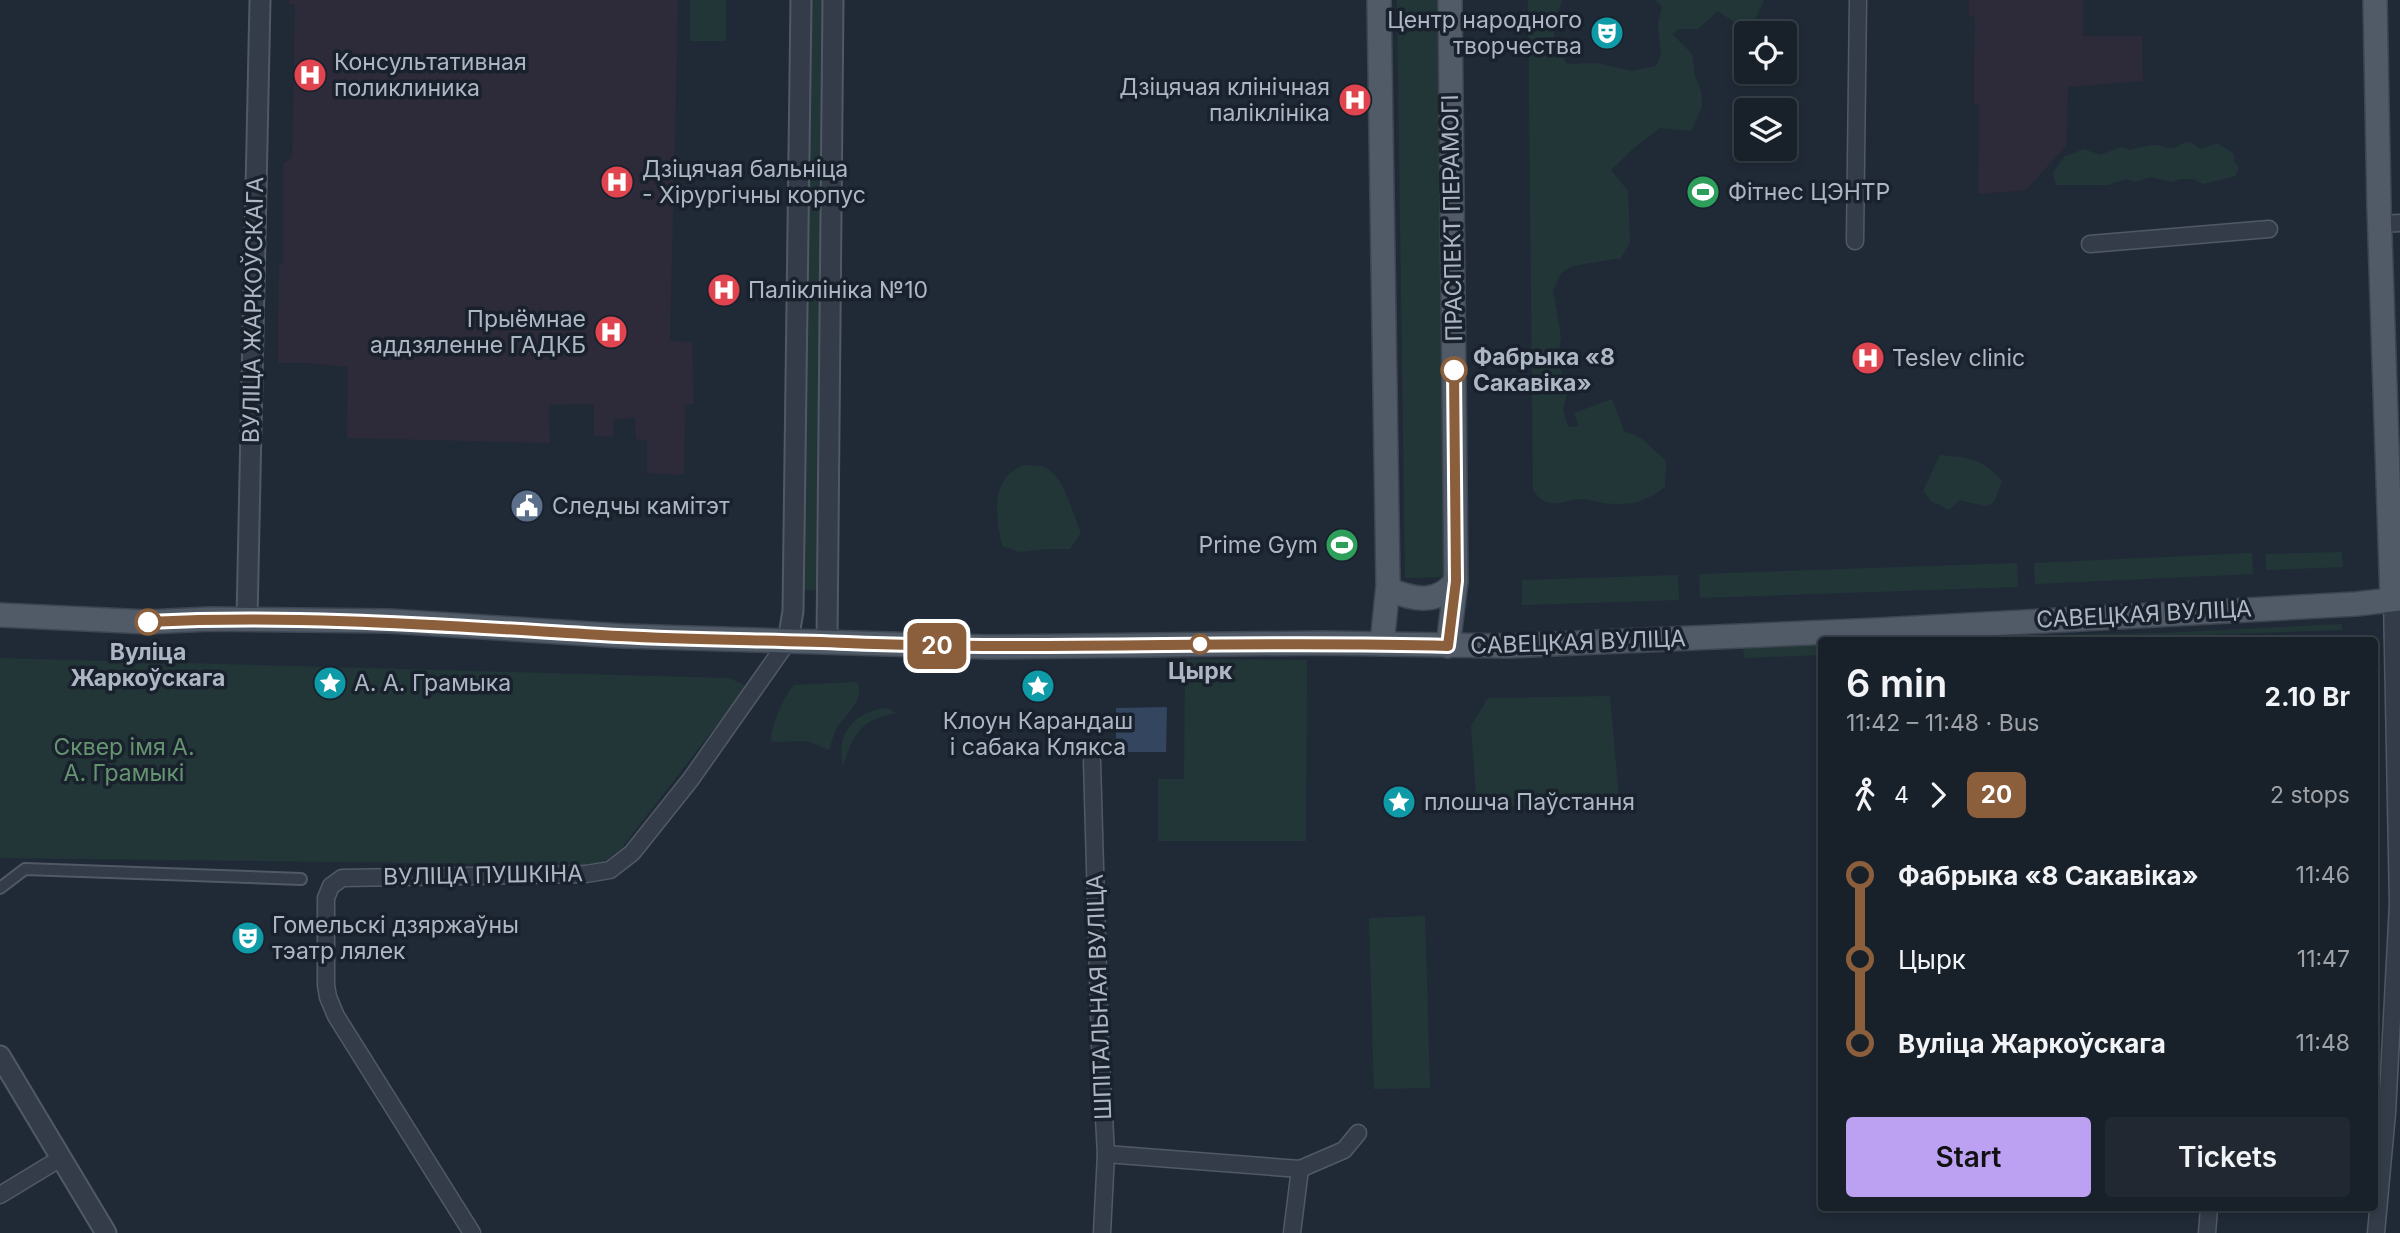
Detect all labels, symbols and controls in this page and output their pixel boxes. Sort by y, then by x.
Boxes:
place label: Центр народного творчества [1387,6,1582,60]
theatre icon: Центр народного творчества [1588,14,1626,52]
map controls [1734,21,1797,161]
button: locate [1734,21,1797,84]
place label: Консультативная поликлиника [334,48,527,102]
hospital icon: Консультативная поликлиника [291,56,329,94]
place label: Дзіцячая клінічная паліклініка [1119,73,1330,127]
hospital icon: Дзіцячая клінічная паліклініка [1336,81,1374,119]
street label: ПРАСПЕКТ ПЕРАМОГІ [1436,94,1468,342]
button: layers [1734,98,1797,161]
place label: Дзіцячая бальніца - Хірургічны корпус [642,155,866,209]
hospital icon: Дзіцячая бальніца - Хірургічны корпус [598,163,636,201]
sports icon: Фітнес ЦЭНТР [1684,173,1722,211]
street label: ВУЛІЦА ЖАРКОЎСКАГА [237,176,269,443]
place label: Фітнес ЦЭНТР [1728,178,1890,206]
hospital icon: Паліклініка №10 [705,271,743,309]
place label: Паліклініка №10 [748,276,928,304]
place label: Прыёмнае аддзяленне ГАДКБ [370,305,586,359]
hospital icon: Прыёмнае аддзяленне ГАДКБ [592,313,630,351]
hospital icon: Teslev clinic [1849,339,1887,377]
place label: Фабрыка «8 Сакавіка» [1473,343,1615,397]
place label: Teslev clinic [1892,344,2025,372]
marker: Фабрыка «8 Сакавіка» [1441,357,1467,383]
public building icon: Следчы камітэт [508,487,546,525]
place label: Следчы камітэт [552,492,730,520]
sports icon: Prime Gym [1323,526,1361,564]
place label: Prime Gym [1198,531,1318,559]
street label: САВЕЦКАЯ ВУЛІЦА [2036,594,2253,634]
marker: Вуліца Жаркоўскага [135,609,161,635]
line badge: 20 [906,623,968,669]
street label: САВЕЦКАЯ ВУЛІЦА [1470,624,1686,660]
text: 20 [921,631,953,660]
marker: Цырк [1190,634,1210,654]
place label: Вуліца Жаркоўскага [71,638,225,692]
place label: Цырк [1168,657,1233,685]
text: 6 min [1846,660,1947,706]
place icon: А. А. Грамыка [311,664,349,702]
place icon: Клоун Карандаш і сабака Клякса [1019,667,1057,705]
place label: А. А. Грамыка [354,669,511,697]
text: 2.10 Br [2265,681,2350,712]
place label: Клоун Карандаш і сабака Клякса [943,707,1133,761]
text: 11:42 – 11:48 · Bus [1846,709,2039,737]
park label: Сквер імя А. А. Грамыкі [53,733,195,787]
icon: walk [1846,776,1884,814]
icon: forward [1919,776,1957,814]
text: 20 [1981,780,2012,809]
text: 4 [1894,781,1909,809]
text: 2 stops [2270,781,2350,809]
place icon: плошча Паўстання [1380,783,1418,821]
place label: плошча Паўстання [1424,788,1635,816]
street label: ВУЛІЦА ПУШКІНА [383,859,583,891]
text: Фабрыка «8 Сакавіка» [1898,860,2199,891]
text: 11:46 [2296,861,2350,889]
street label: ШПІТАЛЬНАЯ ВУЛІЦА [1081,874,1117,1120]
place label: Гомельскі дзяржаўны тэатр лялек [272,911,519,965]
theatre icon: Гомельскі дзяржаўны тэатр лялек [229,919,267,957]
text: Цырк [1898,944,1966,975]
text: 11:47 [2297,945,2350,973]
text: Вуліца Жаркоўскага [1898,1028,2166,1059]
text: 11:48 [2296,1029,2350,1057]
button: Start [1846,1117,2091,1197]
button: Tickets [2105,1117,2350,1197]

